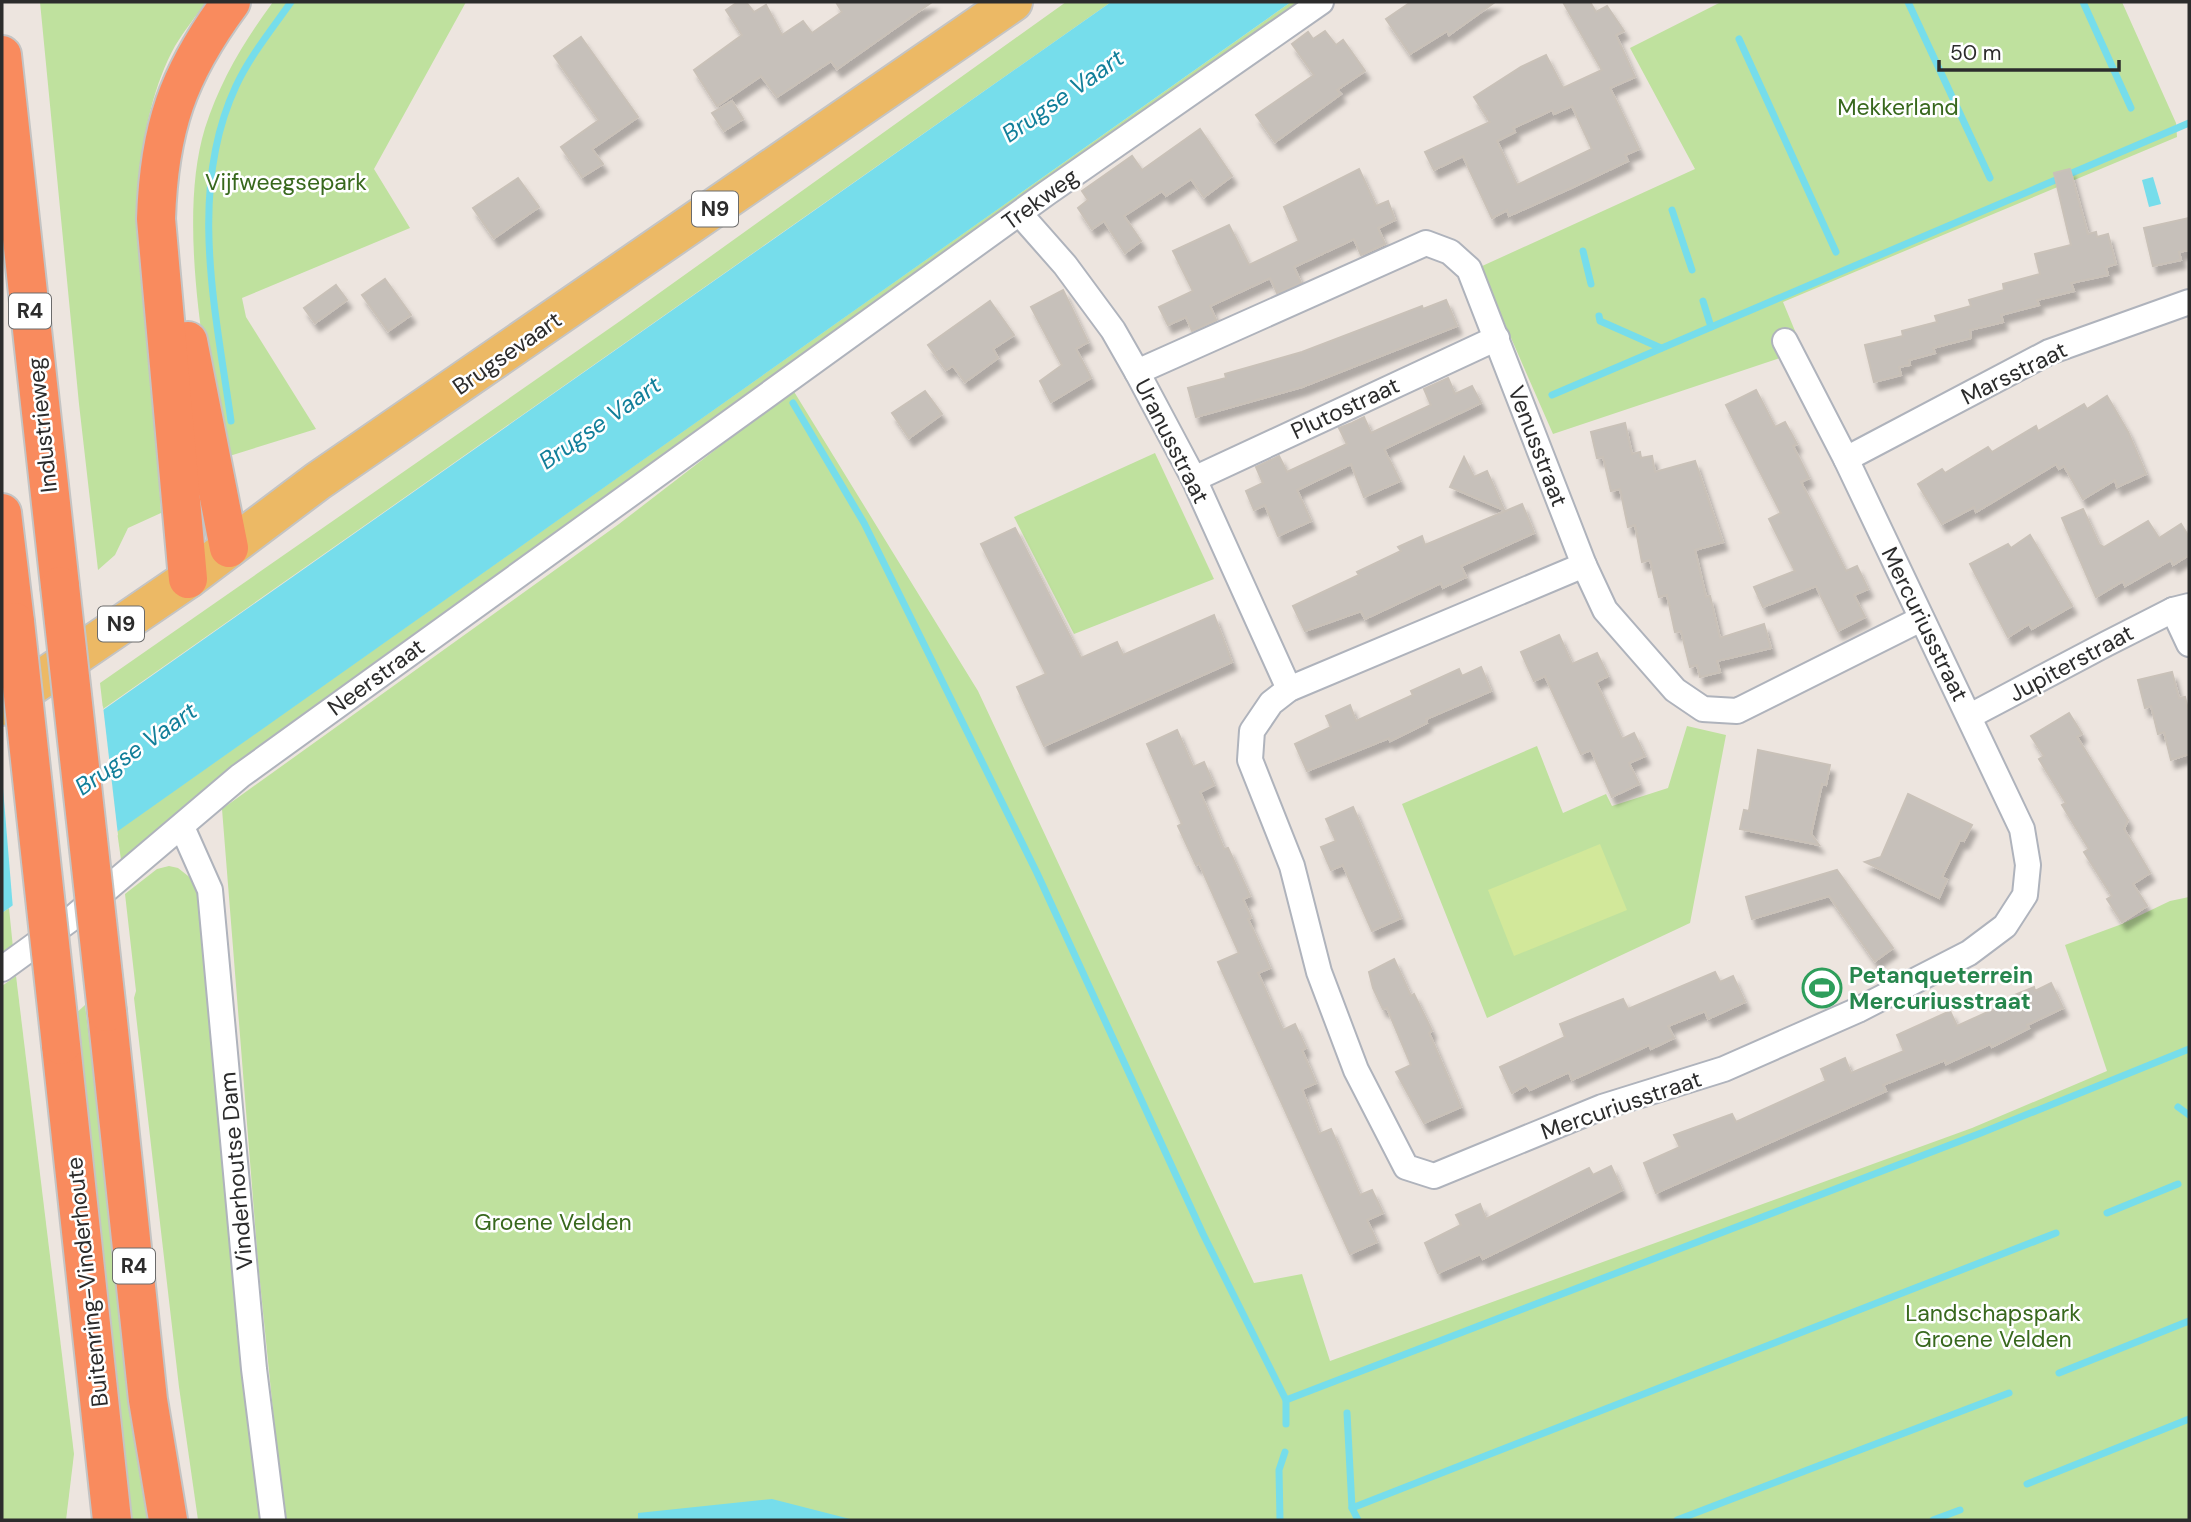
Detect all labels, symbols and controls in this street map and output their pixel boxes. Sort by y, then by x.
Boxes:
scale bar [1939,28,2119,72]
text: 50 m [1950,39,2001,67]
water label: Brugse Vaart [996,42,1130,149]
park label: Mekkerland [1837,92,1959,122]
street label: Trekweg [996,161,1084,237]
park label: Vijfweegsepark [205,167,367,197]
road number: N9 [692,192,738,227]
road number: R4 [9,294,51,328]
street label: Brugsevaart [447,304,567,402]
street label: Marsstraat [1956,334,2072,412]
street label: Industrieweg [20,356,64,494]
water label: Brugse Vaart [533,369,667,476]
street label: Plutostraat [1286,370,1404,446]
street label: Uranusstraat [1128,373,1216,509]
street label: Venusstraat [1501,381,1575,511]
street label: Mercuriusstraat [1875,542,1975,706]
road number: N9 [98,606,144,642]
street label: Jupiterstraat [2003,618,2139,708]
street label: Neerstraat [322,632,430,722]
water label: Brugse Vaart [69,695,203,802]
place label: Petanqueterrein Mercuriusstraat [1849,960,2033,1016]
sports icon: Petanqueterrein Mercuriusstraat [1801,967,1843,1009]
street label: Mercuriusstraat [1537,1063,1705,1147]
street label: Vinderhoutse Dam [212,1071,260,1271]
street label: Buitenring-Vinderhoute [59,1156,115,1408]
park label: Groene Velden [474,1207,632,1237]
road number: R4 [113,1248,155,1284]
park label: Landschapspark Groene Velden [1905,1298,2081,1354]

